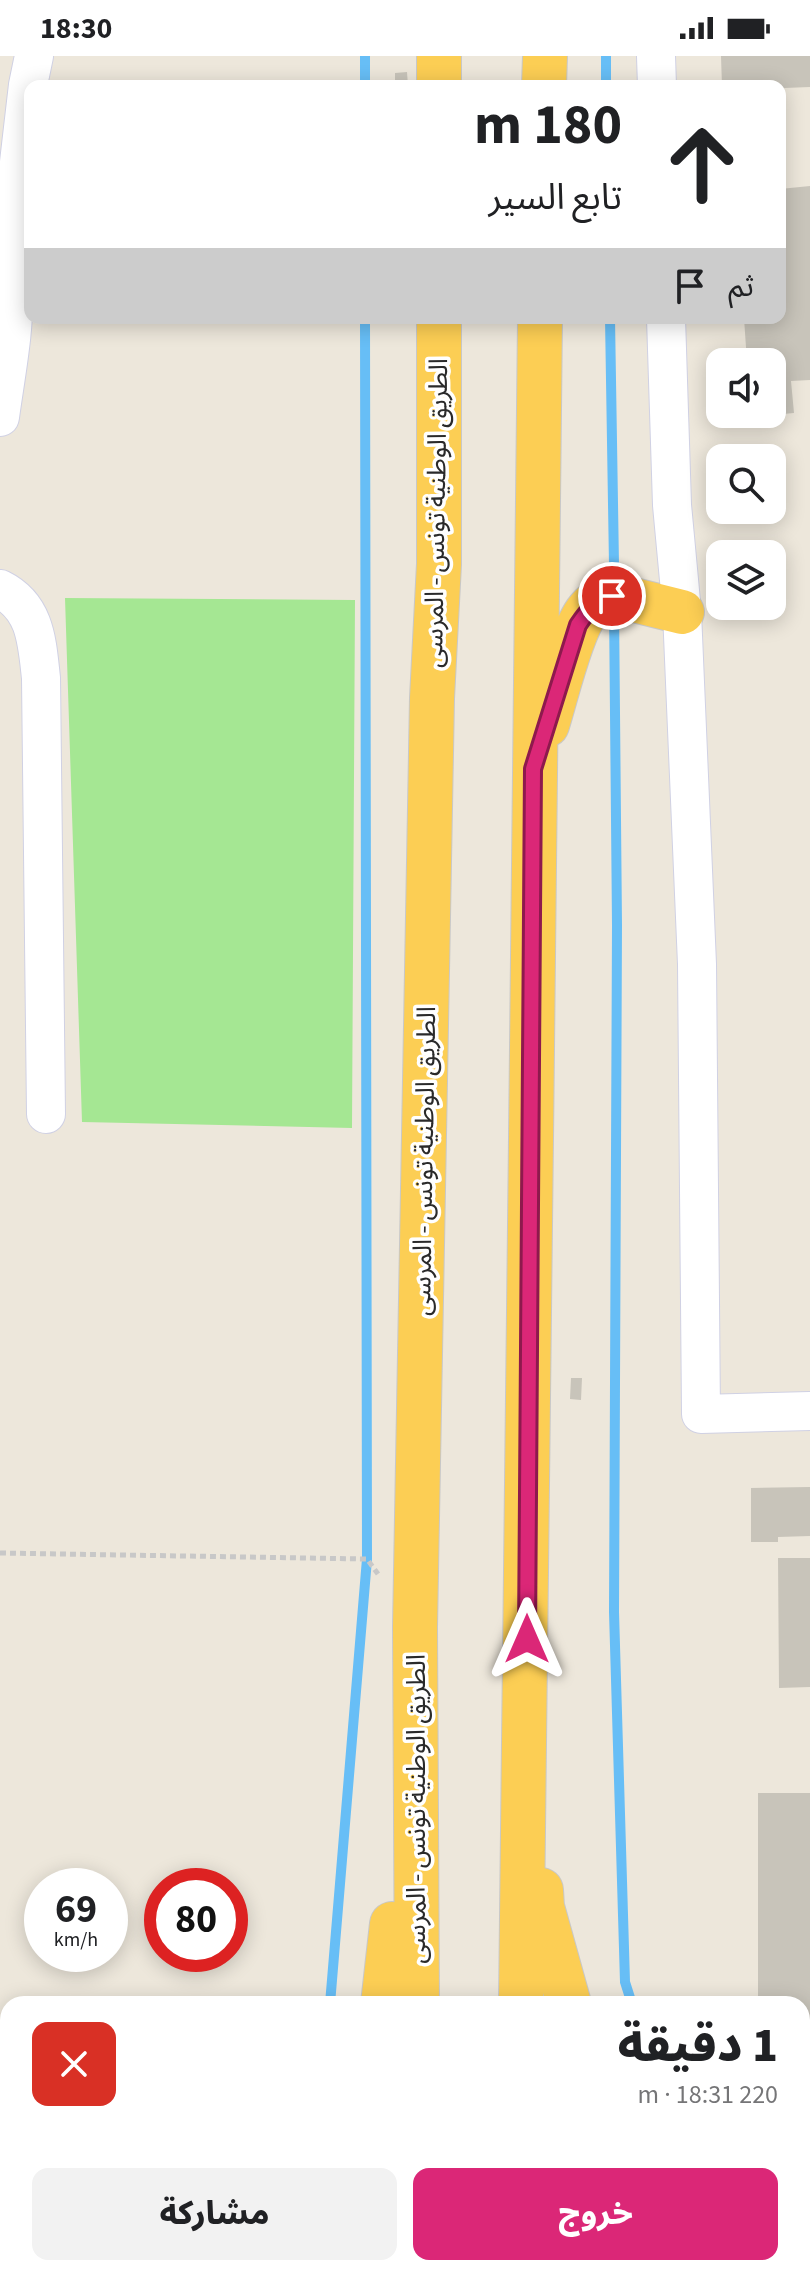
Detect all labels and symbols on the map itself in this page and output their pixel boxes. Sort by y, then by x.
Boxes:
street label: الطريق الوطنية تونس - المرسى [415,358,457,668]
pin [578,562,646,630]
street label: الطريق الوطنية تونس - المرسى [403,1006,445,1316]
position arrow [485,1597,569,1681]
street label: الطريق الوطنية تونس - المرسى [398,1654,435,1964]
speed limit sign: 80 [144,1868,248,1972]

